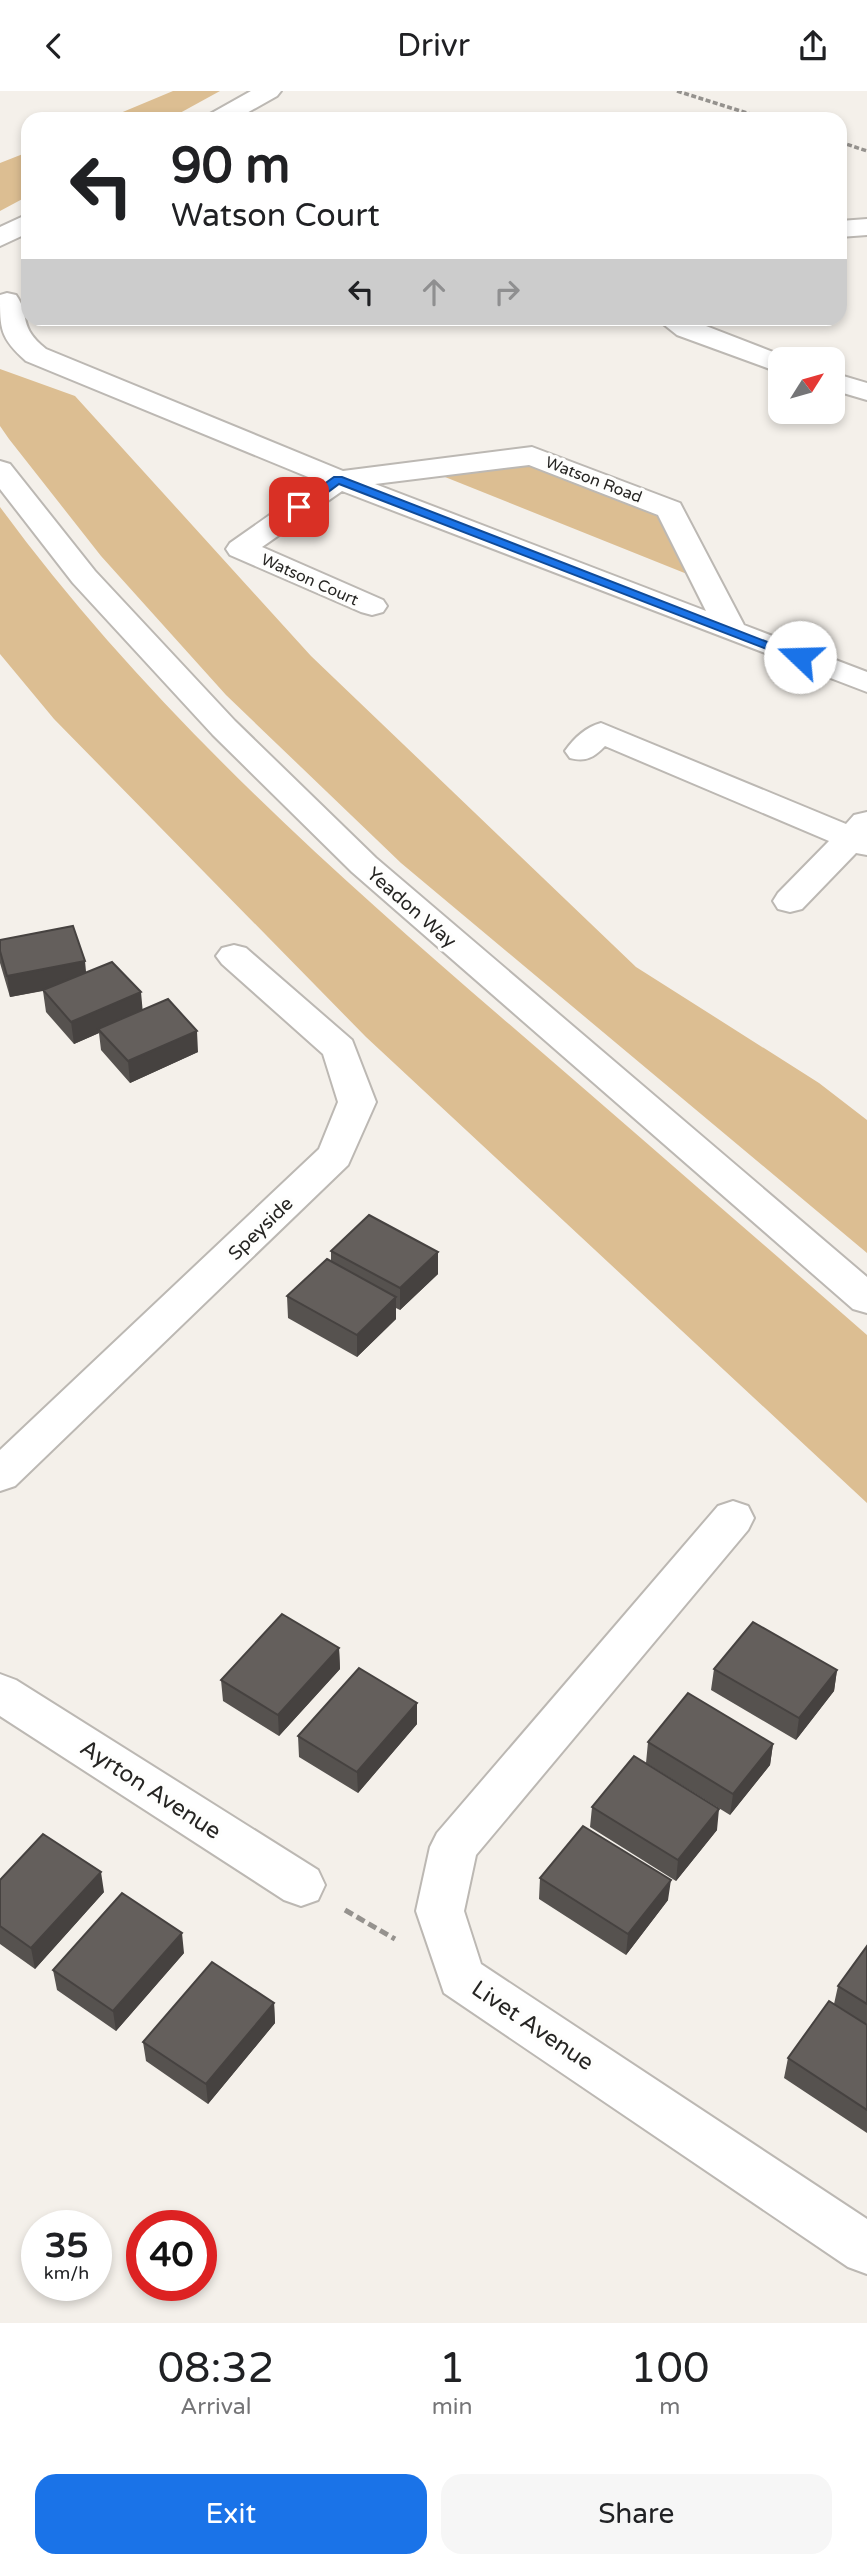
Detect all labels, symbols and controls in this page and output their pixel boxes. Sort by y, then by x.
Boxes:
icon: back [35,27,73,65]
text: Drivr [397,27,470,65]
icon: share [794,27,832,65]
text: 90 m [171,137,290,196]
icon: left [56,140,147,231]
text: Watson Court [171,197,380,235]
icon: left [342,273,380,311]
icon: ahead [415,273,453,311]
icon: right [488,273,526,311]
north arrow [768,347,845,423]
map controls [768,347,845,424]
street label: Watson Road [542,452,645,508]
pin [269,477,329,537]
icon: arrive [280,488,318,526]
street label: Watson Court [258,550,361,610]
position arrow [763,620,837,694]
street label: Yeadon Way [362,863,461,953]
street label: Speyside [224,1193,297,1265]
street label: Ayrton Avenue [75,1734,226,1846]
street label: Livet Avenue [466,1975,599,2077]
speed limit sign: 40 [126,2210,217,2301]
text: 35 [45,2225,88,2267]
text: km/h [44,2262,89,2284]
text: 08:32 [158,2343,274,2394]
text: 1 [439,2343,465,2394]
text: 100 [630,2343,709,2394]
text: Arrival [180,2393,251,2421]
text: min [432,2393,473,2421]
text: m [659,2393,680,2421]
button: Exit [35,2474,427,2554]
button: Share [441,2474,832,2554]

